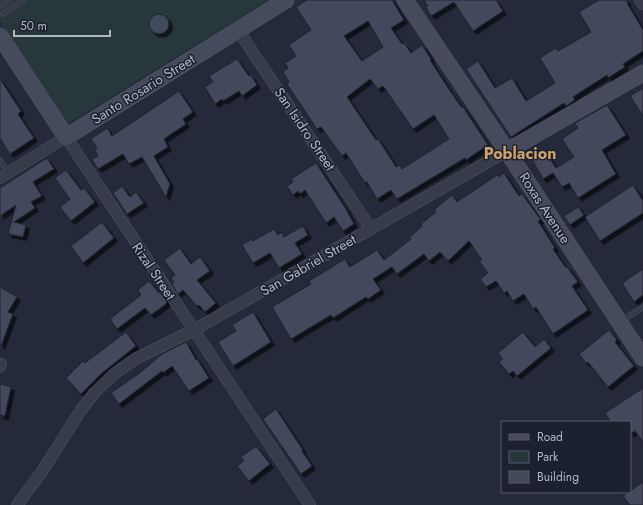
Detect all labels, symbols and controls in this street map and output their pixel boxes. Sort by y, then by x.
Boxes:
scale bar [14,12,110,38]
text: 50 m [20,17,47,35]
street label: Santo Rosario Street [87,49,199,129]
street label: San Isidro Street [270,83,341,175]
district label: Poblacion [484,142,556,165]
street label: Roxas Avenue [514,168,576,248]
street label: San Gabriel Street [256,229,360,301]
street label: Rizal Street [127,238,181,304]
legend [501,421,631,493]
text: Road [537,428,563,446]
text: Park [537,448,559,466]
text: Building [537,468,579,486]

